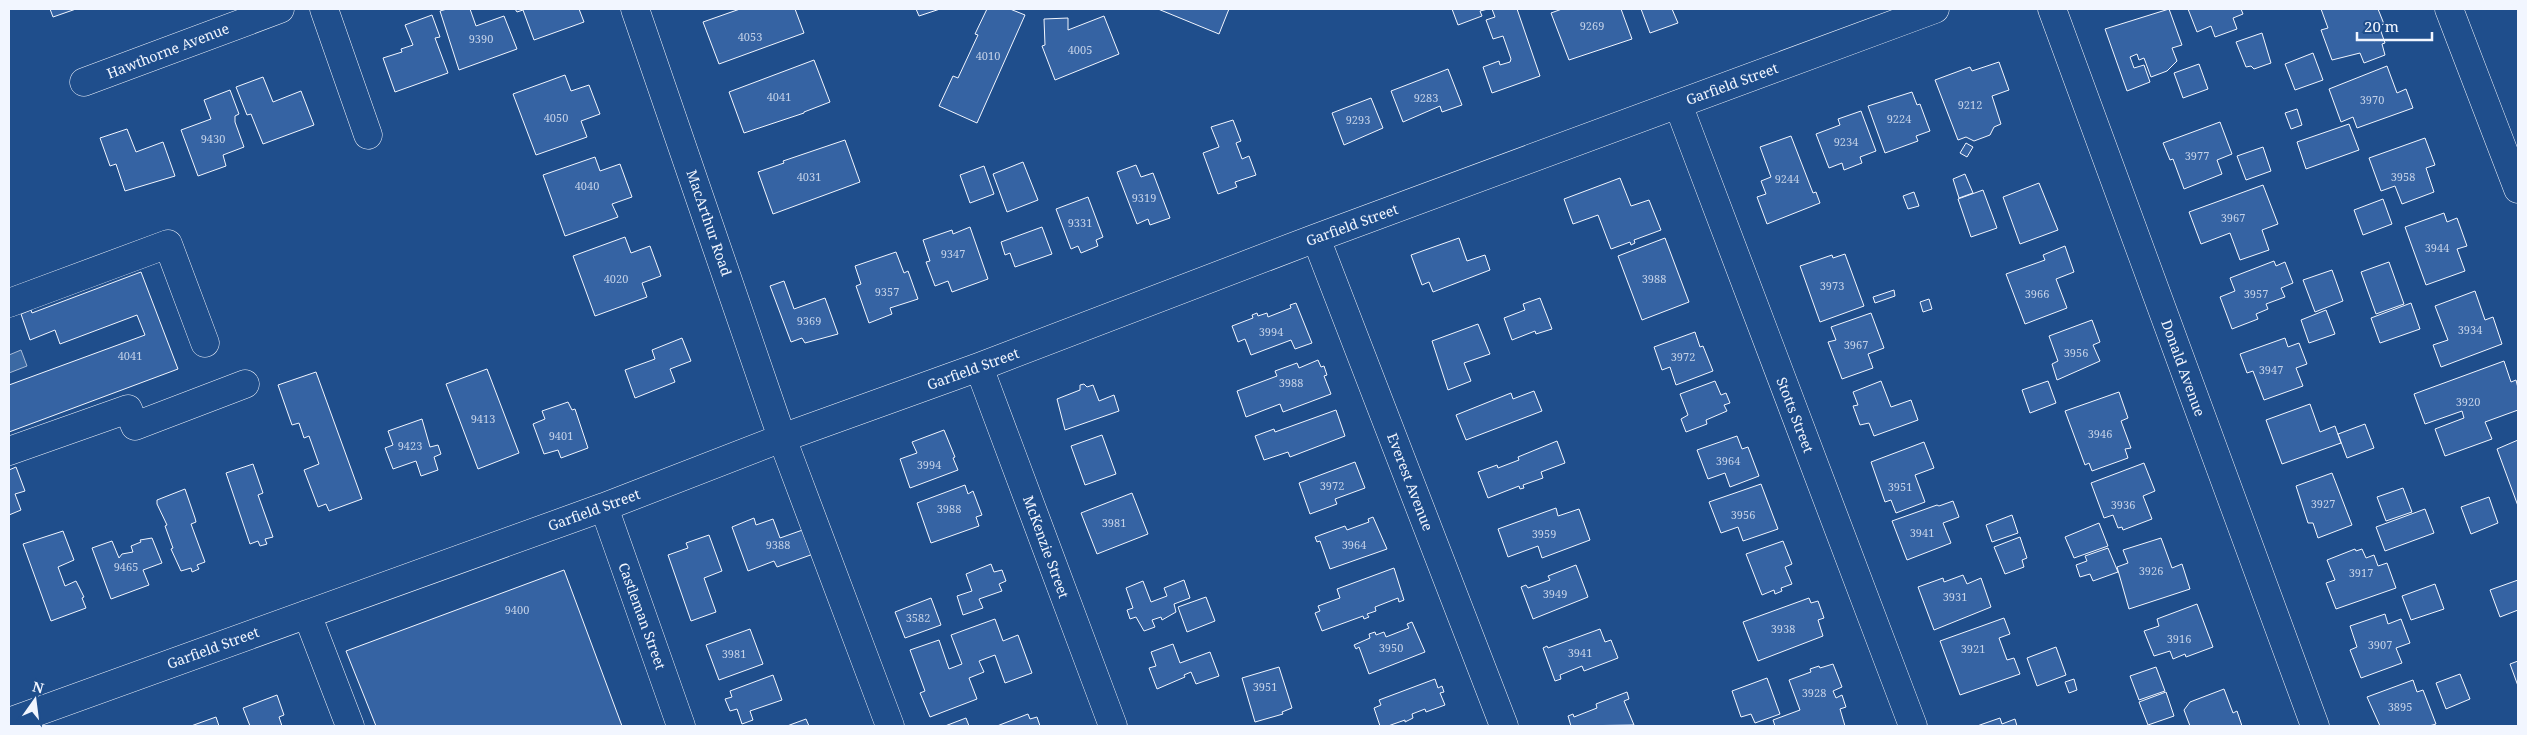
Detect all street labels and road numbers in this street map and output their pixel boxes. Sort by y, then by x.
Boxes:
street label: Hawthorne Avenue [104,18,232,83]
street label: Garfield Street [1683,58,1781,109]
street label: MacArthur Road [682,167,737,279]
street label: Garfield Street [1303,199,1401,250]
street label: Donald Avenue [2157,317,2210,419]
street label: Garfield Street [924,343,1022,394]
street label: Stotts Street [1772,374,1819,455]
street label: Everest Avenue [1383,430,1438,533]
street label: Garfield Street [545,484,643,535]
street label: McKenzie Street [1019,493,1074,601]
street label: Castleman Street [614,560,671,672]
street label: Garfield Street [164,622,262,673]

